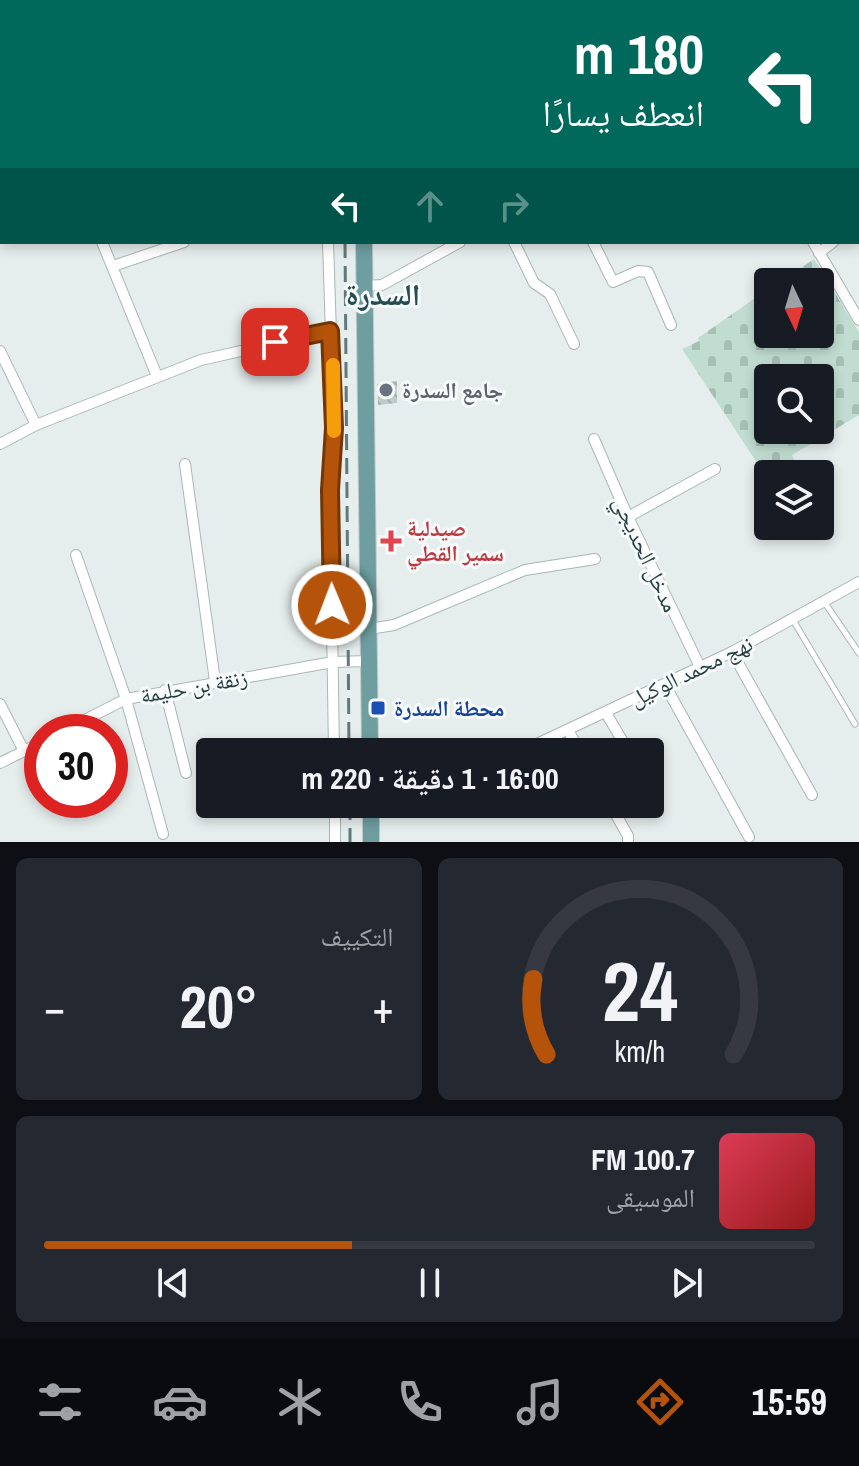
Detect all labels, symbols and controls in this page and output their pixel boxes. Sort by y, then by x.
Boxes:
text: 180 m [574,16,704,91]
icon: left [732,32,836,136]
text: انعطف يسارًا [543,89,704,137]
icon: left [324,184,368,228]
icon: ahead [408,184,452,228]
icon: right [492,184,536,228]
north arrow [754,268,834,348]
map controls [754,268,834,540]
district label: السدرة [346,274,420,314]
pin [241,308,309,376]
icon: arrive [253,320,297,364]
button: search [754,364,834,444]
place label: جامع السدرة [402,375,503,405]
marker: جامع السدرة [377,381,395,399]
button: layers [754,460,834,540]
street label: مدخل الحديجي [604,491,686,618]
place label: صيدلية سمير القطي [407,513,504,570]
marker: صيدلية سمير القطي [382,532,400,550]
position arrow [290,563,374,647]
street label: نهج محمد الوكيل [624,628,758,714]
street label: زنقة بن حليمة [138,662,250,710]
place label: محطة السدرة [394,693,504,723]
marker: محطة السدرة [369,699,387,717]
speed limit sign: 30 [24,714,128,818]
text: 16:00 · 1 دقيقة · 220 m [301,758,559,798]
text: التكييف [321,919,394,954]
text: 24 [602,935,678,1047]
text: 20° [179,966,258,1047]
text: − [44,977,65,1037]
text: + [372,977,393,1037]
text: km/h [615,1032,666,1071]
text: 100.7 FM [591,1139,695,1179]
text: الموسيقى [606,1180,695,1215]
icon: previous [151,1261,195,1305]
icon: pause [408,1261,452,1305]
icon: next [665,1261,709,1305]
icon: filters [32,1374,88,1430]
icon: car [152,1374,208,1430]
icon: climate [272,1374,328,1430]
icon: phone [392,1374,448,1430]
icon: music [512,1374,568,1430]
icon: directions [632,1374,688,1430]
text: 15:59 [752,1378,827,1426]

